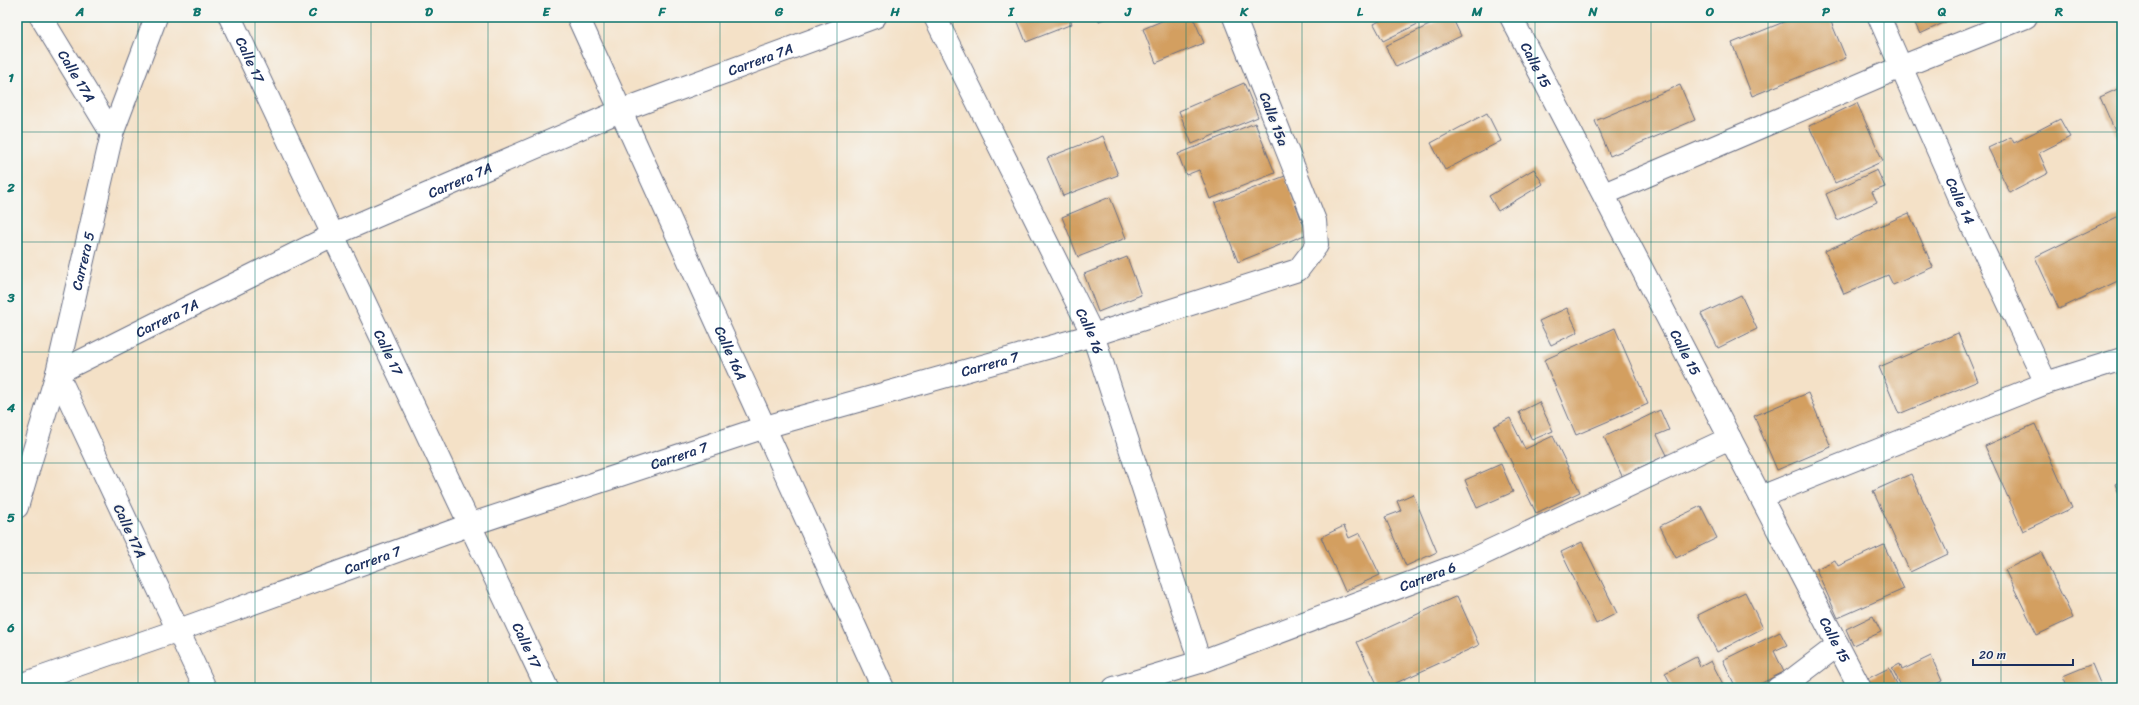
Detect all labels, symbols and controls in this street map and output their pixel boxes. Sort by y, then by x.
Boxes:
text: A [75,0,84,23]
text: B [193,0,202,23]
text: C [308,0,318,23]
text: D [425,0,433,23]
text: E [542,0,551,23]
text: F [657,0,666,23]
text: G [774,0,784,23]
text: H [889,0,900,23]
text: I [1007,0,1015,23]
text: J [1124,0,1132,23]
text: K [1239,0,1249,23]
text: L [1357,0,1364,23]
text: M [1471,0,1483,23]
text: N [1587,0,1598,23]
text: O [1705,0,1715,23]
text: P [1822,0,1830,23]
text: Q [1937,0,1947,23]
text: R [2054,0,2063,23]
street label: Calle 17 [228,32,272,88]
street label: Carrera 7A [724,36,797,83]
street label: Calle 15 [1513,38,1558,93]
street label: Calle 17A [51,45,102,107]
text: 1 [8,66,14,89]
street label: Calle 15a [1252,88,1295,150]
street label: Carrera 7A [424,156,496,206]
street label: Calle 14 [1938,173,1982,229]
text: 2 [6,176,15,199]
street label: Carrera 5 [64,229,102,293]
text: 3 [6,286,15,309]
street label: Carrera 7A [131,292,203,345]
street label: Calle 16 [1068,303,1110,357]
street label: Calle 16A [707,322,754,385]
street label: Calle 17 [366,325,410,381]
street label: Calle 15 [1663,325,1708,381]
street label: Carrera 7 [958,344,1023,384]
text: 4 [6,396,16,419]
street label: Carrera 7 [647,435,712,477]
street label: Calle 17A [106,500,153,563]
text: 5 [7,506,15,529]
street label: Carrera 7 [341,538,405,582]
street label: Carrera 6 [1396,555,1460,599]
street label: Calle 15 [1812,612,1857,668]
text: 6 [6,616,15,639]
street label: Calle 17 [505,618,549,674]
scale bar [1973,641,2073,667]
text: 20 m [1979,644,2006,666]

